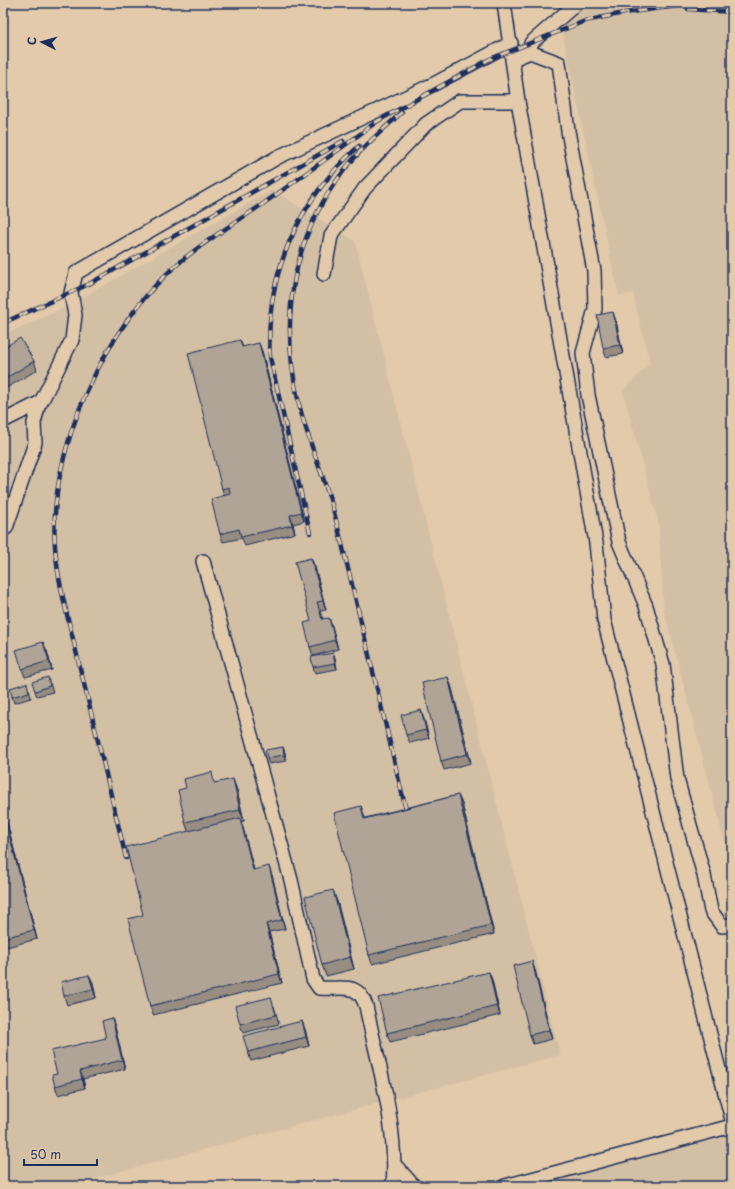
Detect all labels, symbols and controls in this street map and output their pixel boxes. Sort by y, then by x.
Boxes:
north arrow [22,22,62,62]
text: С [23,36,40,46]
scale bar [24,1141,97,1167]
text: 50 m [30,1145,61,1163]

